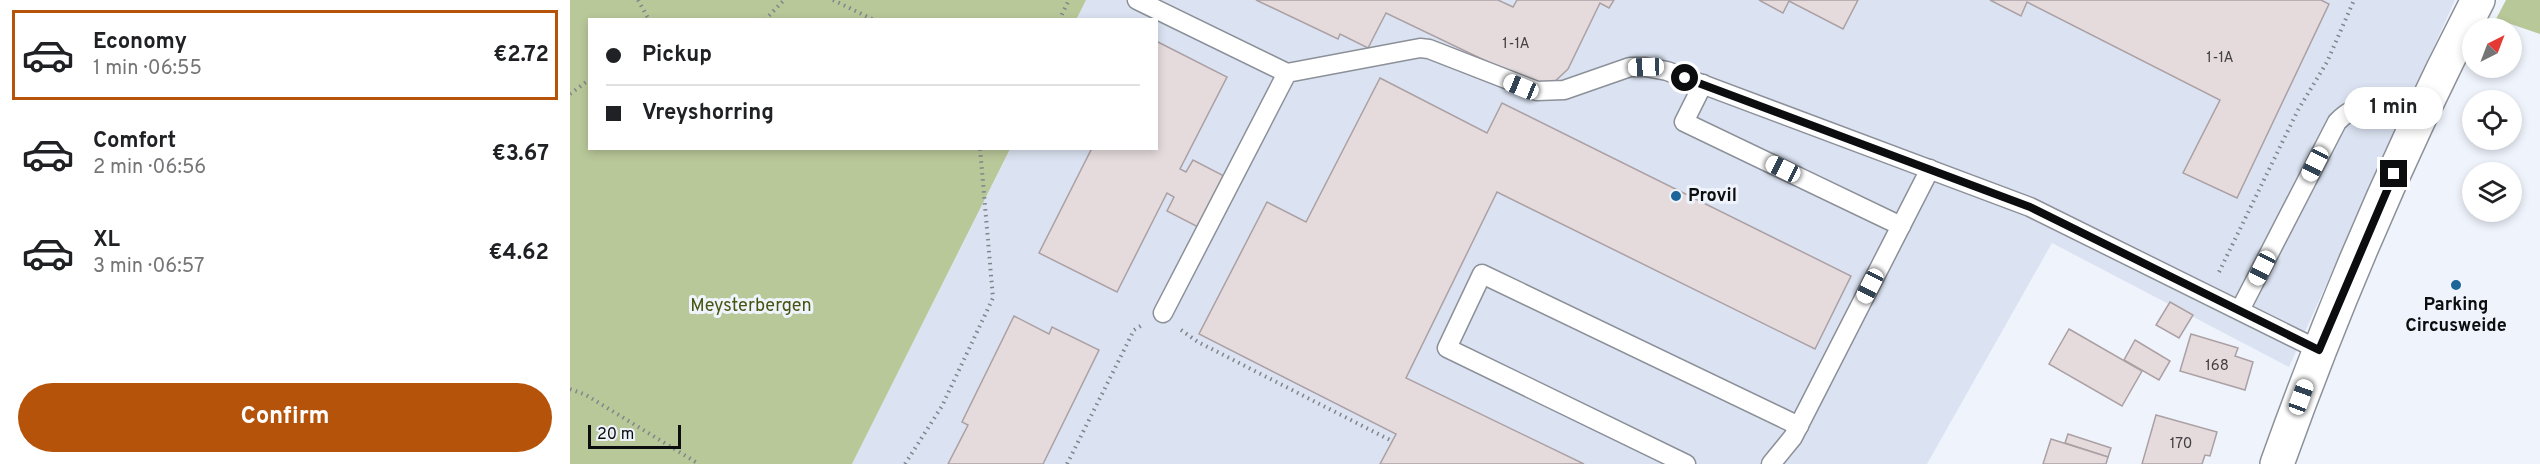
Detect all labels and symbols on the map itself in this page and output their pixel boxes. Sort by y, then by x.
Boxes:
north arrow [2462,18,2522,78]
house number: 1-1A [1502,35,1530,54]
house number: 1-1A [2206,49,2234,68]
car [1628,57,1664,77]
route start [1671,64,1698,91]
car [1501,72,1541,102]
callout: 1 min [2344,87,2444,129]
car [2299,144,2331,184]
car [1763,153,1803,185]
route end [2380,160,2407,187]
place label: Provil [1688,185,1737,208]
marker: Provil [1669,189,1683,203]
car [2246,248,2278,288]
car [1854,266,1886,306]
marker: Parking Circusweide [2449,278,2463,292]
place label: Parking Circusweide [2405,294,2507,338]
park label: Meysterbergen [690,295,812,318]
house number: 168 [2205,357,2229,376]
car [2286,377,2316,417]
scale bar [588,422,681,450]
house number: 170 [2170,435,2192,454]

